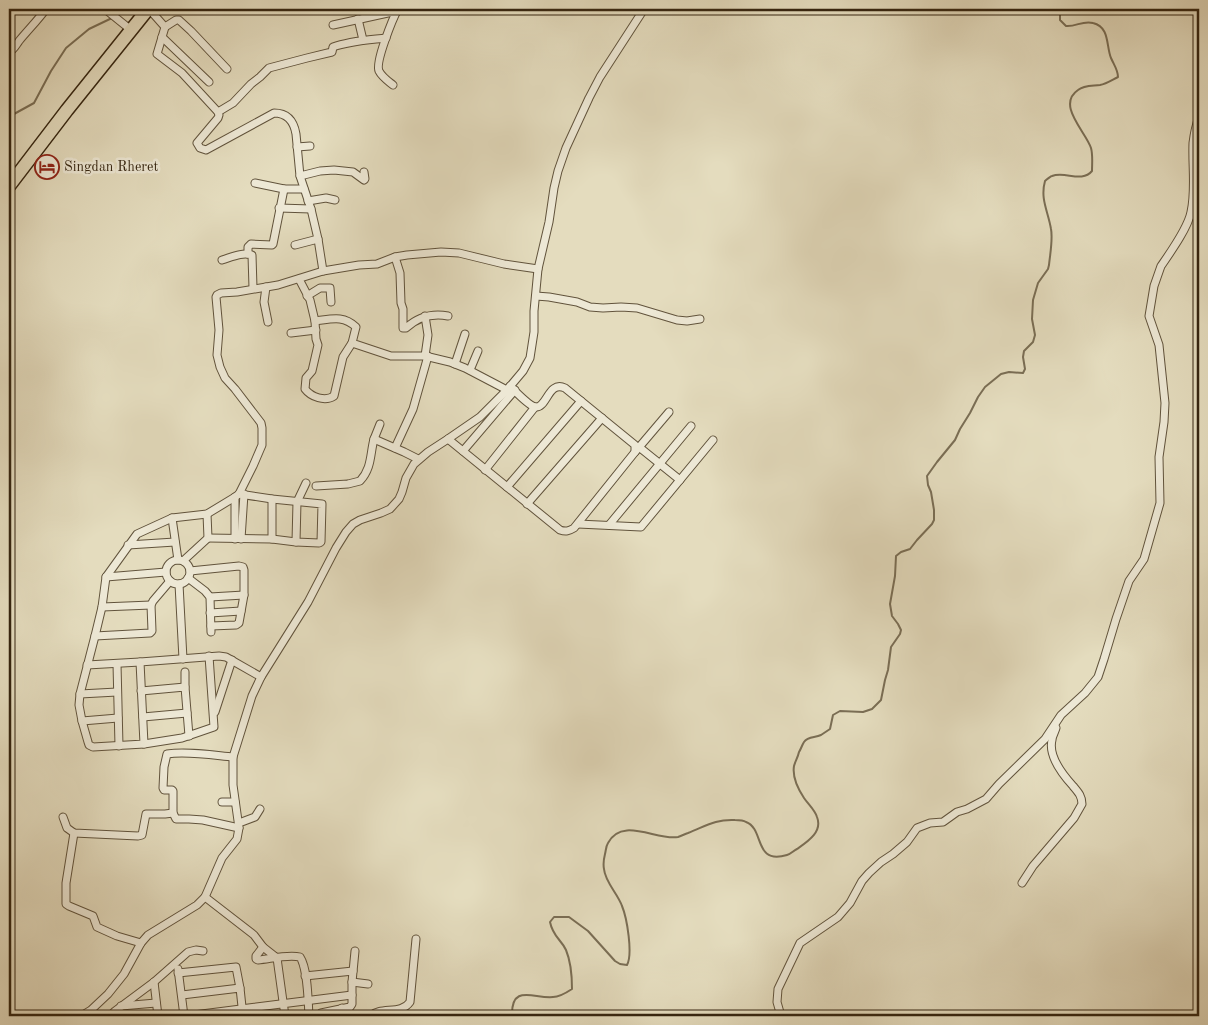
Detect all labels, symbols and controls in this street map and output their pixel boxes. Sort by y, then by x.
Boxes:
hotel icon: Singdan Rheret [34,154,60,180]
place label: Singdan Rheret [64,160,159,174]

